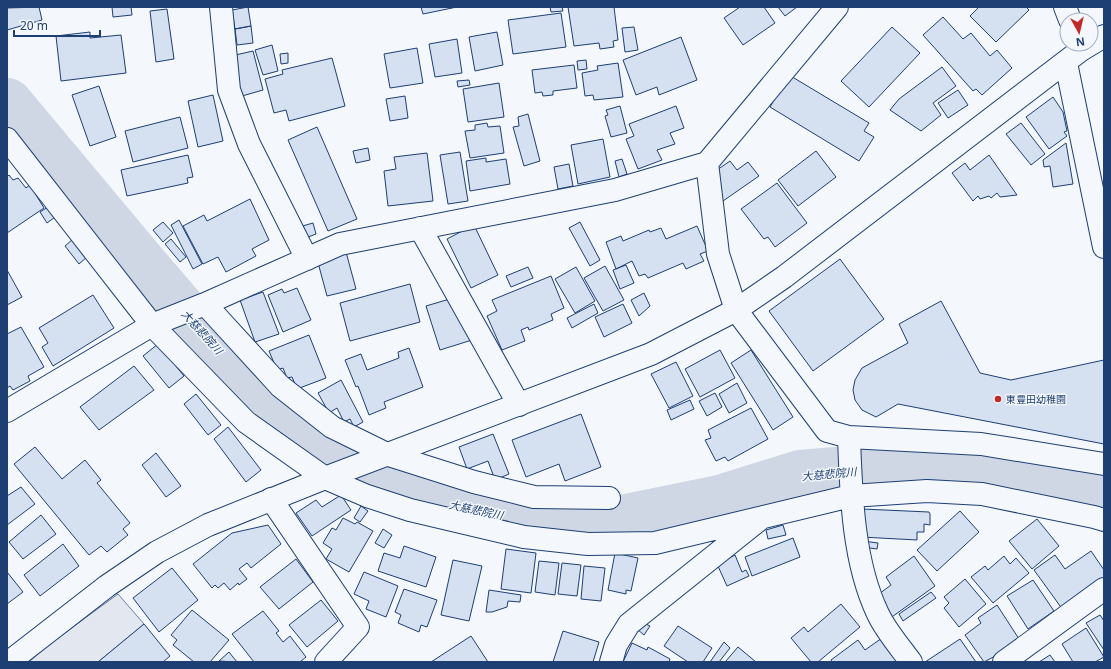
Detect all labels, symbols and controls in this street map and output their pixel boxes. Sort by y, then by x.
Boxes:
scale bar [14,12,100,38]
north arrow [1059,12,1099,52]
text: 20 m [20,17,48,34]
text: N [1075,34,1086,50]
water label: 大慈悲院川 [178,306,227,358]
place label: 東豊田幼稚園 [1006,392,1066,406]
marker: 東豊田幼稚園 [993,394,1003,404]
water label: 大慈悲院川 [801,464,858,483]
water label: 大慈悲院川 [448,496,506,523]

